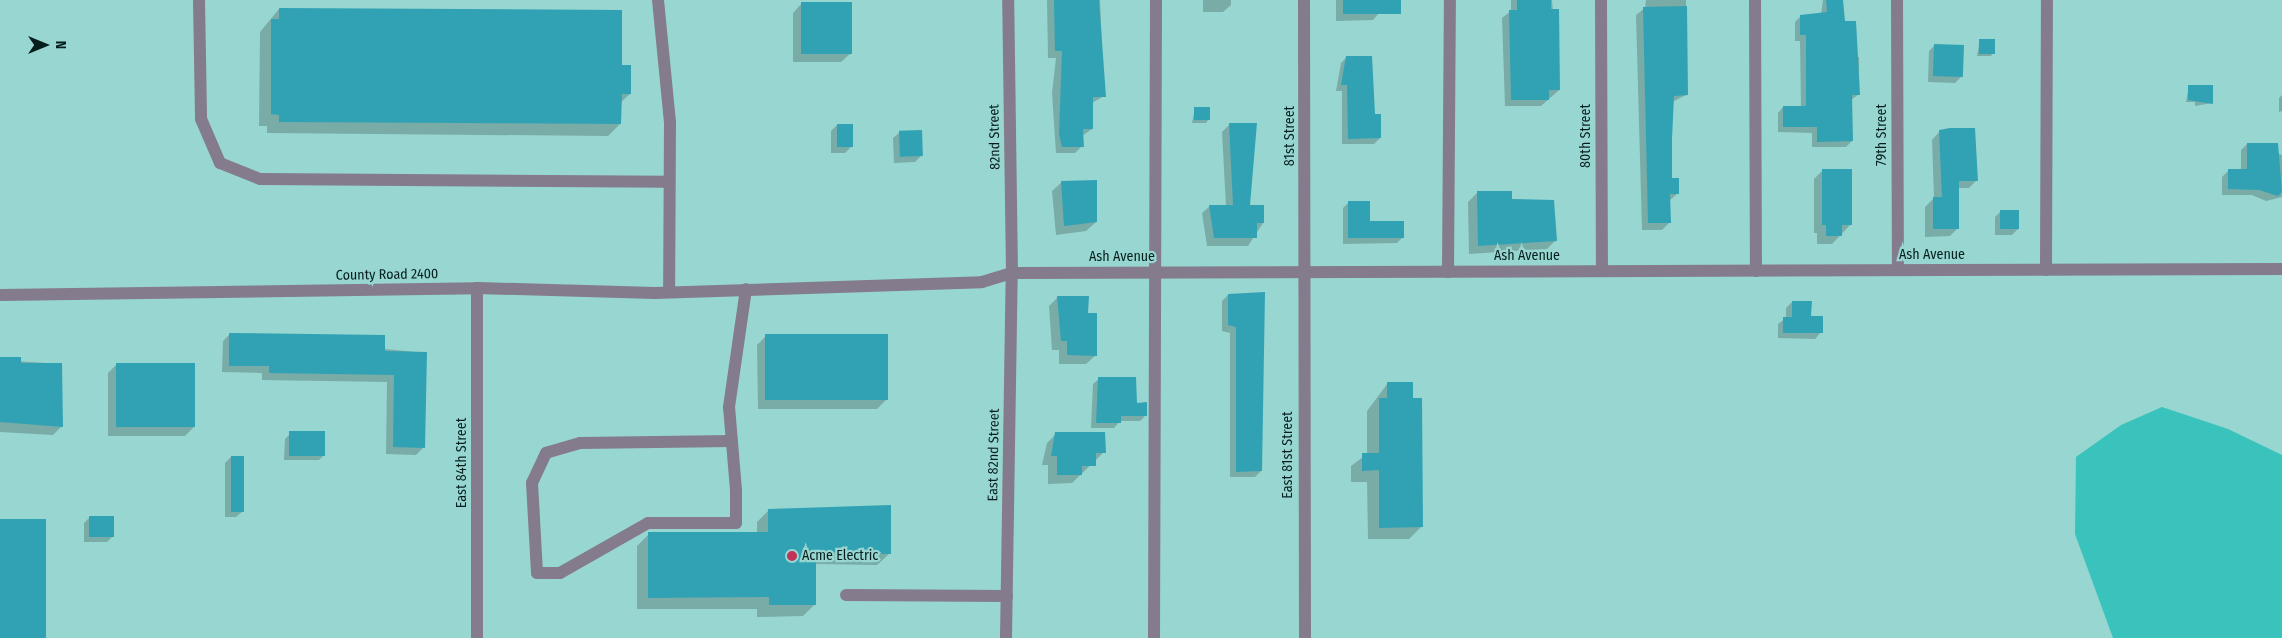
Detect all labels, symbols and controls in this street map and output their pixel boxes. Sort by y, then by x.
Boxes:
north arrow [20,20,70,70]
text: N [52,41,69,49]
street label: 82nd Street [986,104,1004,170]
street label: 80th Street [1578,104,1594,168]
street label: 79th Street [1874,104,1890,166]
street label: 81st Street [1282,106,1298,166]
street label: Ash Avenue [1899,247,1965,263]
street label: Ash Avenue [1494,248,1560,264]
street label: Ash Avenue [1089,249,1155,265]
street label: County Road 2400 [336,266,438,284]
street label: East 82nd Street [985,409,1003,501]
street label: East 81st Street [1280,411,1296,499]
street label: East 84th Street [454,418,470,508]
place label: Acme Electric [802,548,878,564]
marker: Acme Electric [786,550,798,562]

